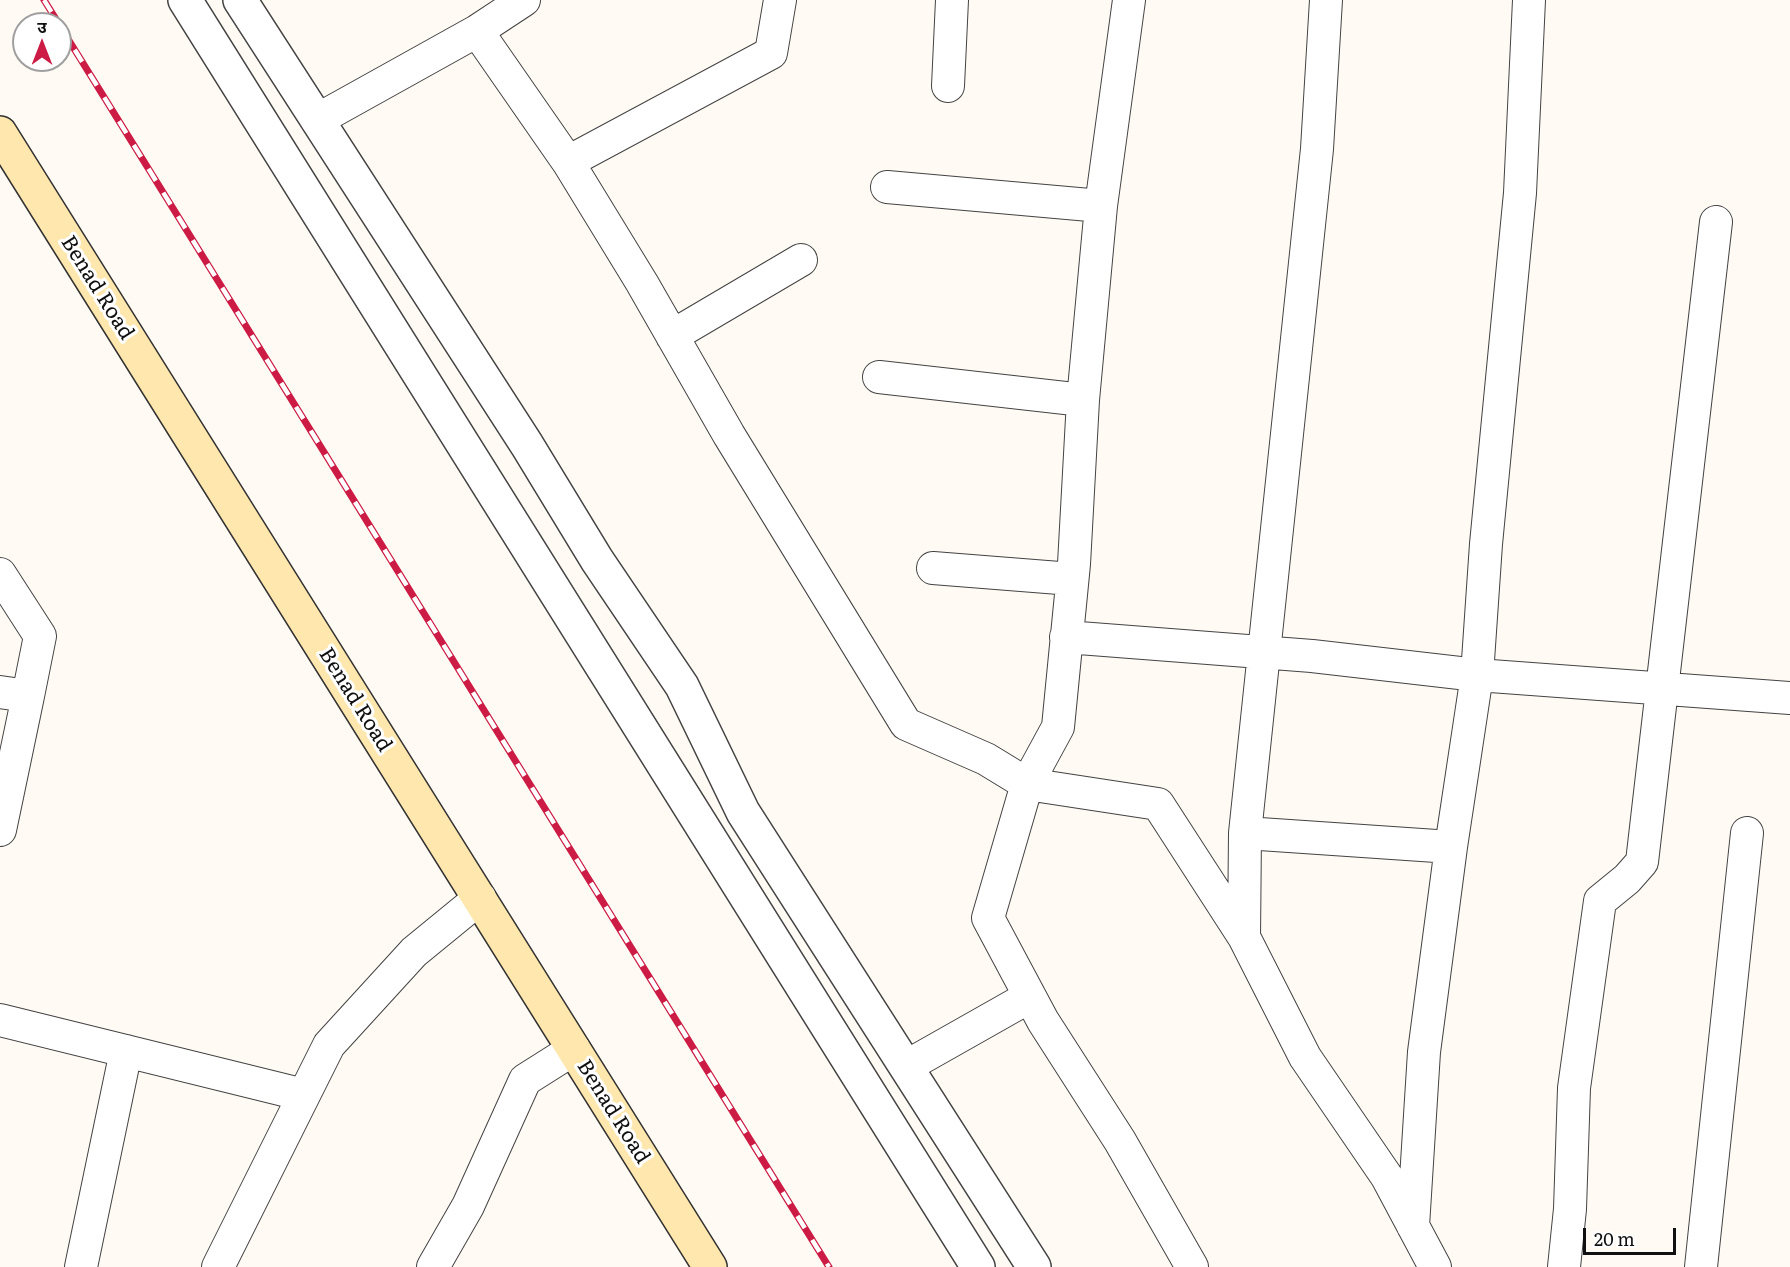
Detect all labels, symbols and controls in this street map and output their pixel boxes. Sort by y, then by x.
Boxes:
north arrow [12,12,72,72]
text: उ [37,14,47,38]
street label: Benad Road [55,231,139,345]
street label: Benad Road [313,643,397,757]
street label: Benad Road [571,1055,655,1169]
scale bar [1586,1216,1679,1254]
text: 20 m [1594,1225,1635,1252]

